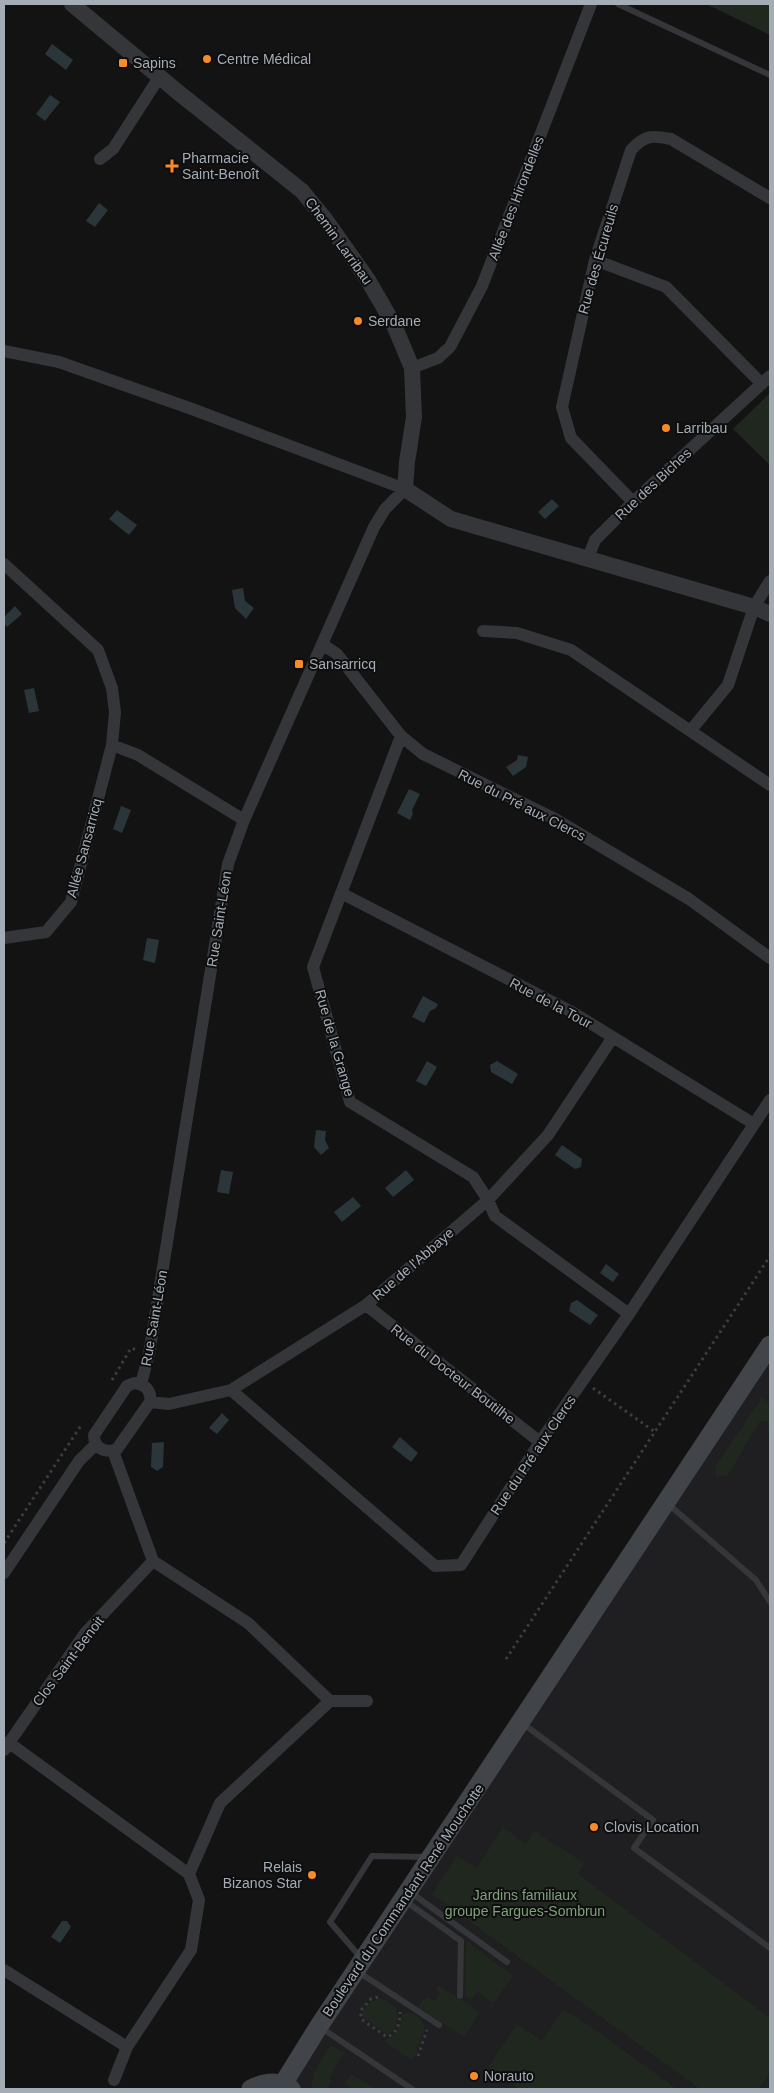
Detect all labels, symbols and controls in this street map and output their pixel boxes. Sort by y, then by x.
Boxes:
place label: Centre Médical [217,51,311,67]
marker: Centre Médical [201,53,213,65]
place label: Sapins [133,55,176,71]
marker: Sapins [117,57,129,69]
street label: Allée des Hirondelles [485,134,547,262]
place label: Pharmacie Saint-Benoît [182,150,259,182]
marker: Pharmacie Saint-Benoît [166,160,178,172]
street label: Chemin Larribau [302,194,376,288]
street label: Rue des Écureuils [575,202,621,316]
place label: Serdane [368,313,421,329]
marker: Serdane [352,315,364,327]
place label: Larribau [676,420,727,436]
marker: Larribau [660,422,672,434]
street label: Rue des Biches [612,445,694,523]
place label: Sansarricq [309,656,376,672]
marker: Sansarricq [293,658,305,670]
street label: Rue du Pré aux Clercs [456,766,588,844]
street label: Allée Sansarricq [63,797,105,899]
street label: Rue Saint-Léon [203,870,235,968]
street label: Rue de la Tour [507,975,595,1032]
street label: Rue de la Grange [312,988,358,1099]
street label: Rue de l'Abbaye [369,1224,457,1304]
street label: Rue Saint-Léon [138,1269,170,1367]
street label: Rue du Docteur Boutilhe [388,1321,518,1427]
street label: Rue du Pré aux Clercs [487,1392,579,1518]
street label: Clos Saint-Benoit [29,1613,107,1709]
street label: Boulevard du Commandant René Mouchotte [319,1781,487,2019]
place label: Clovis Location [604,1819,699,1835]
marker: Clovis Location [588,1821,600,1833]
place label: Relais Bizanos Star [223,1859,302,1891]
marker: Relais Bizanos Star [306,1869,318,1881]
park label: Jardins familiaux groupe Fargues-Sombrun [445,1887,605,1919]
place label: Norauto [484,2068,534,2084]
marker: Norauto [468,2070,480,2082]

